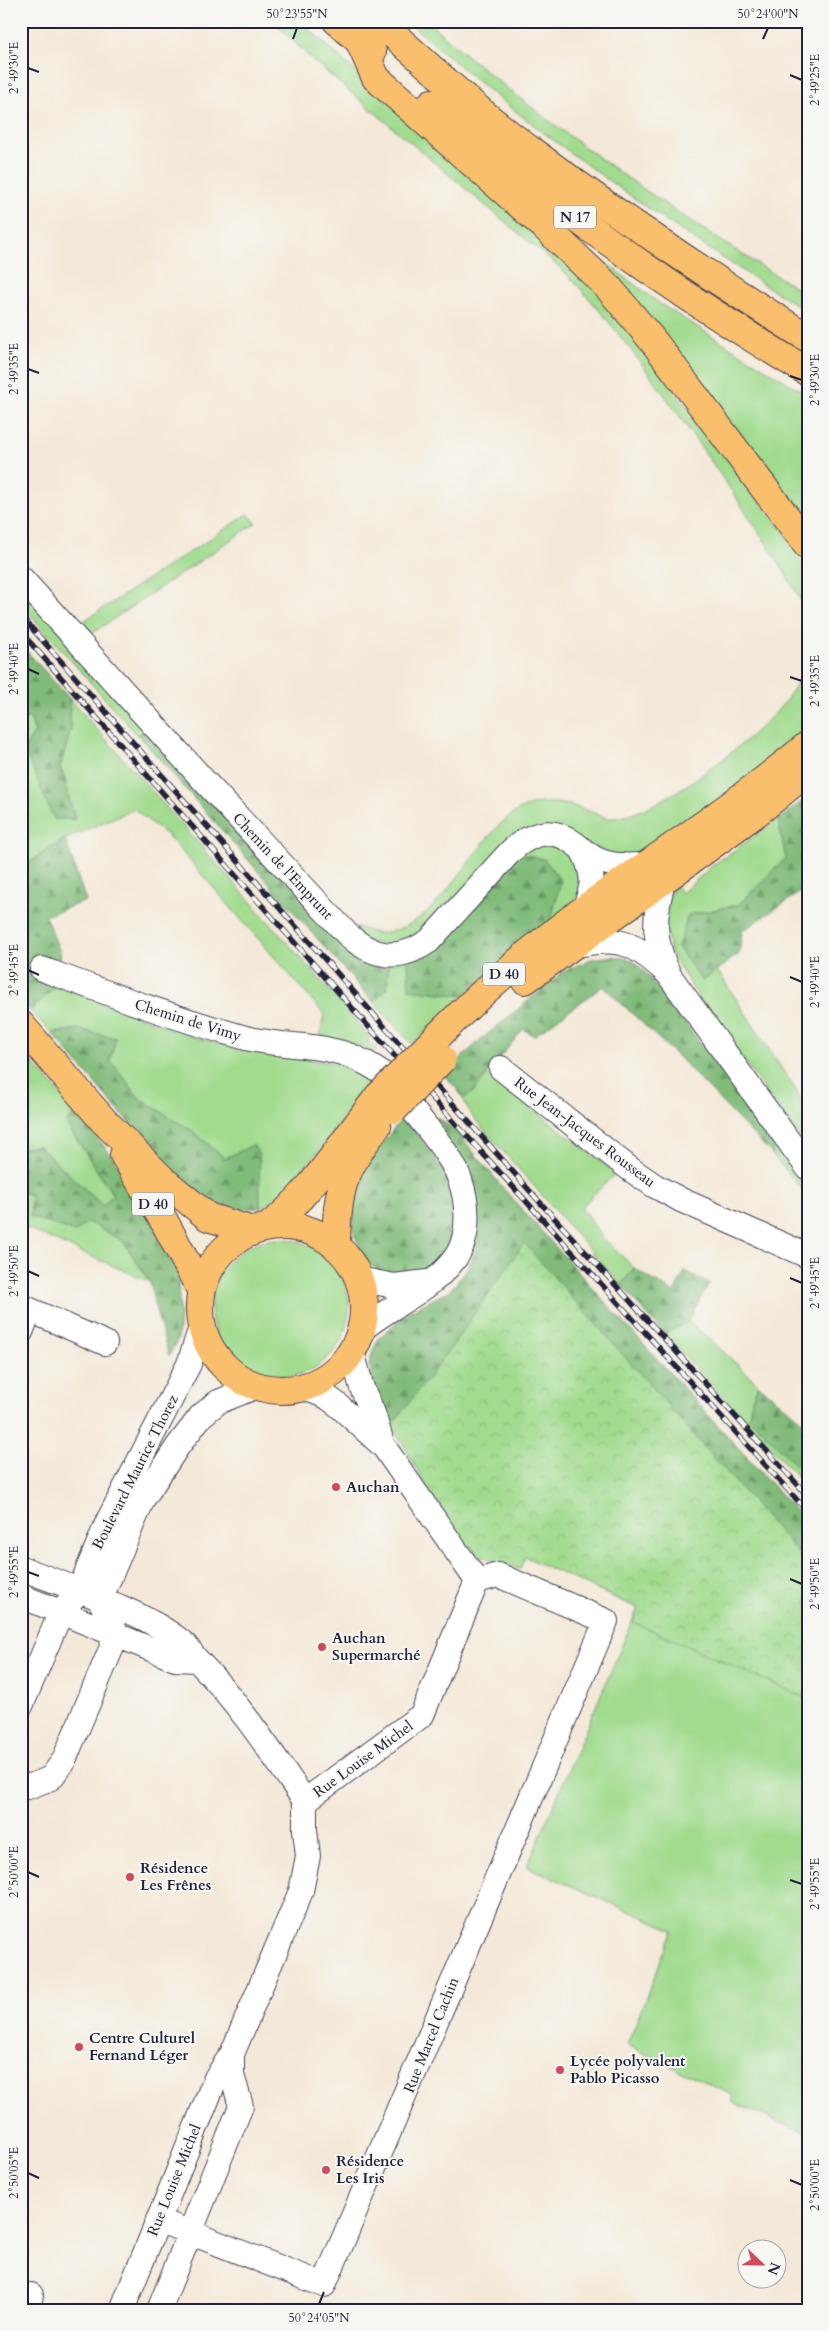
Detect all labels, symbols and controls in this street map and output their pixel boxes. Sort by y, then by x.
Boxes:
text: 50°23'55"N [267,6,328,22]
text: 50°24'00"N [738,6,799,22]
text: 2°49'30"E [6,42,22,94]
text: 2°49'25"E [807,54,823,106]
road number: N 17 [554,206,596,228]
text: 2°49'35"E [6,343,22,395]
text: 2°49'30"E [807,354,823,406]
text: 2°49'40"E [6,643,22,695]
text: 2°49'35"E [807,655,823,707]
street label: Chemin de l'Emprunt [228,808,338,924]
text: 2°49'45"E [6,944,22,996]
text: 2°49'40"E [807,956,823,1008]
road number: D 40 [483,962,525,986]
street label: Chemin de Vimy [132,994,244,1046]
street label: Rue Jean-Jacques Rousseau [510,1072,660,1192]
road number: D 40 [132,1192,174,1216]
text: 2°49'50"E [6,1245,22,1297]
text: 2°49'45"E [807,1257,823,1309]
street label: Boulevard Maurice Thorez [87,1391,183,1553]
place label: Auchan [346,1477,400,1497]
marker: Auchan [330,1481,342,1493]
text: 2°49'55"E [6,1546,22,1598]
text: 2°49'50"E [807,1558,823,1610]
place label: Auchan Supermarché [332,1628,421,1665]
marker: Auchan Supermarché [316,1641,328,1653]
street label: Rue Louise Michel [309,1716,417,1802]
text: 2°50'00"E [6,1846,22,1898]
place label: Résidence Les Frênes [140,1858,211,1895]
text: 2°49'55"E [807,1858,823,1910]
marker: Résidence Les Frênes [124,1871,136,1883]
street label: Rue Marcel Cachin [399,1974,463,2096]
place label: Centre Culturel Fernand Léger [89,2028,196,2065]
marker: Centre Culturel Fernand Léger [73,2041,85,2053]
place label: Lycée polyvalent Pablo Picasso [570,2051,686,2088]
marker: Lycée polyvalent Pablo Picasso [554,2064,566,2076]
street label: Rue Louise Michel [142,2121,206,2239]
text: 2°50'05"E [6,2147,22,2199]
place label: Résidence Les Iris [336,2151,404,2188]
text: 2°50'00"E [807,2159,823,2211]
marker: Résidence Les Iris [320,2164,332,2176]
north arrow [736,2238,786,2288]
text: N [763,2259,785,2278]
text: 50°24'05"N [289,2310,350,2326]

